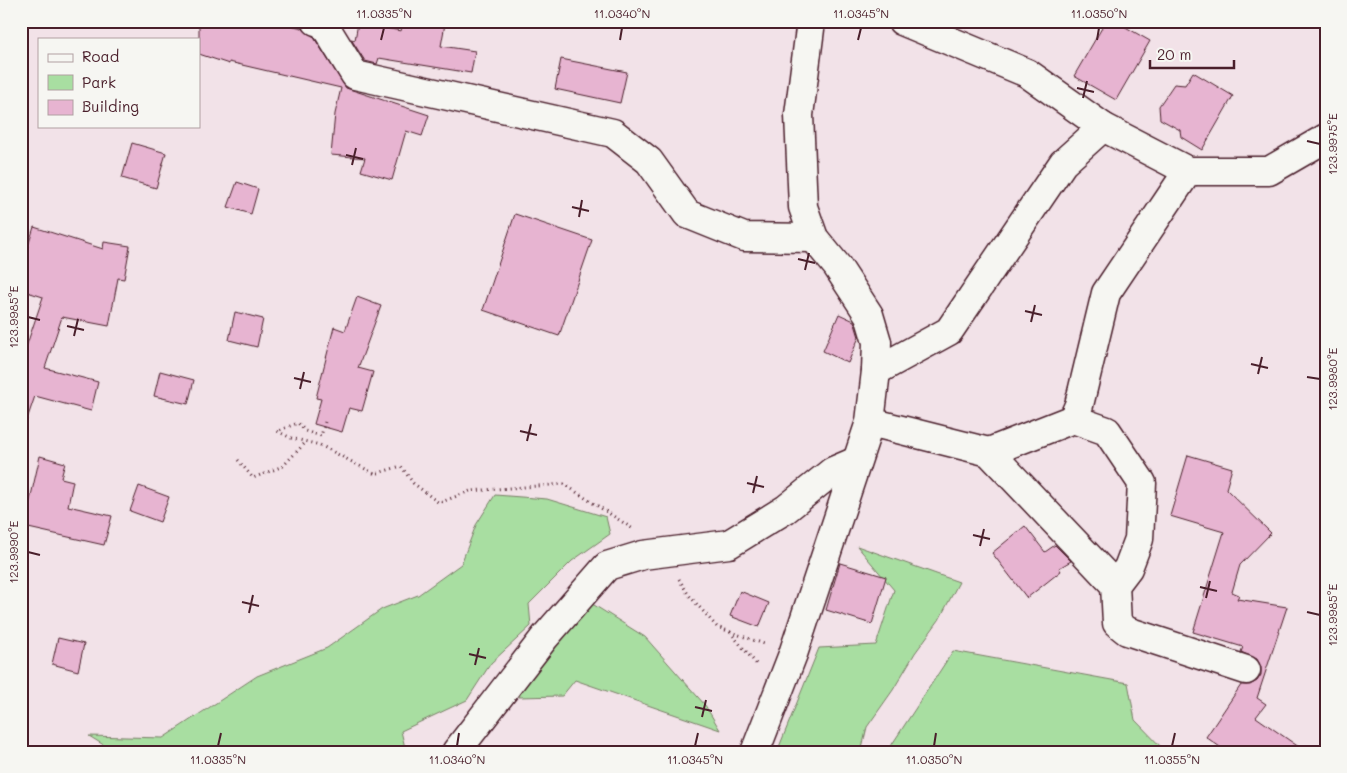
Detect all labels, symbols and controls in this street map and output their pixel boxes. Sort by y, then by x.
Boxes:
text: 11.0335°N [356,5,412,21]
text: 11.0340°N [594,5,650,21]
text: 11.0345°N [833,5,889,21]
text: 11.0350°N [1071,5,1127,21]
legend [38,38,200,128]
scale bar [1150,38,1233,70]
text: 20 m [1157,44,1191,64]
text: Road [82,46,119,66]
text: Park [82,72,116,92]
text: Building [82,96,139,116]
text: 123.9975°E [1324,113,1340,175]
text: 123.9985°E [5,286,21,348]
text: 123.9980°E [1324,347,1340,410]
text: 123.9990°E [5,520,21,583]
text: 123.9985°E [1324,584,1340,646]
text: 11.0335°N [190,751,246,767]
text: 11.0340°N [429,751,485,767]
text: 11.0345°N [667,751,723,767]
text: 11.0350°N [906,751,962,767]
text: 11.0355°N [1144,751,1200,767]

